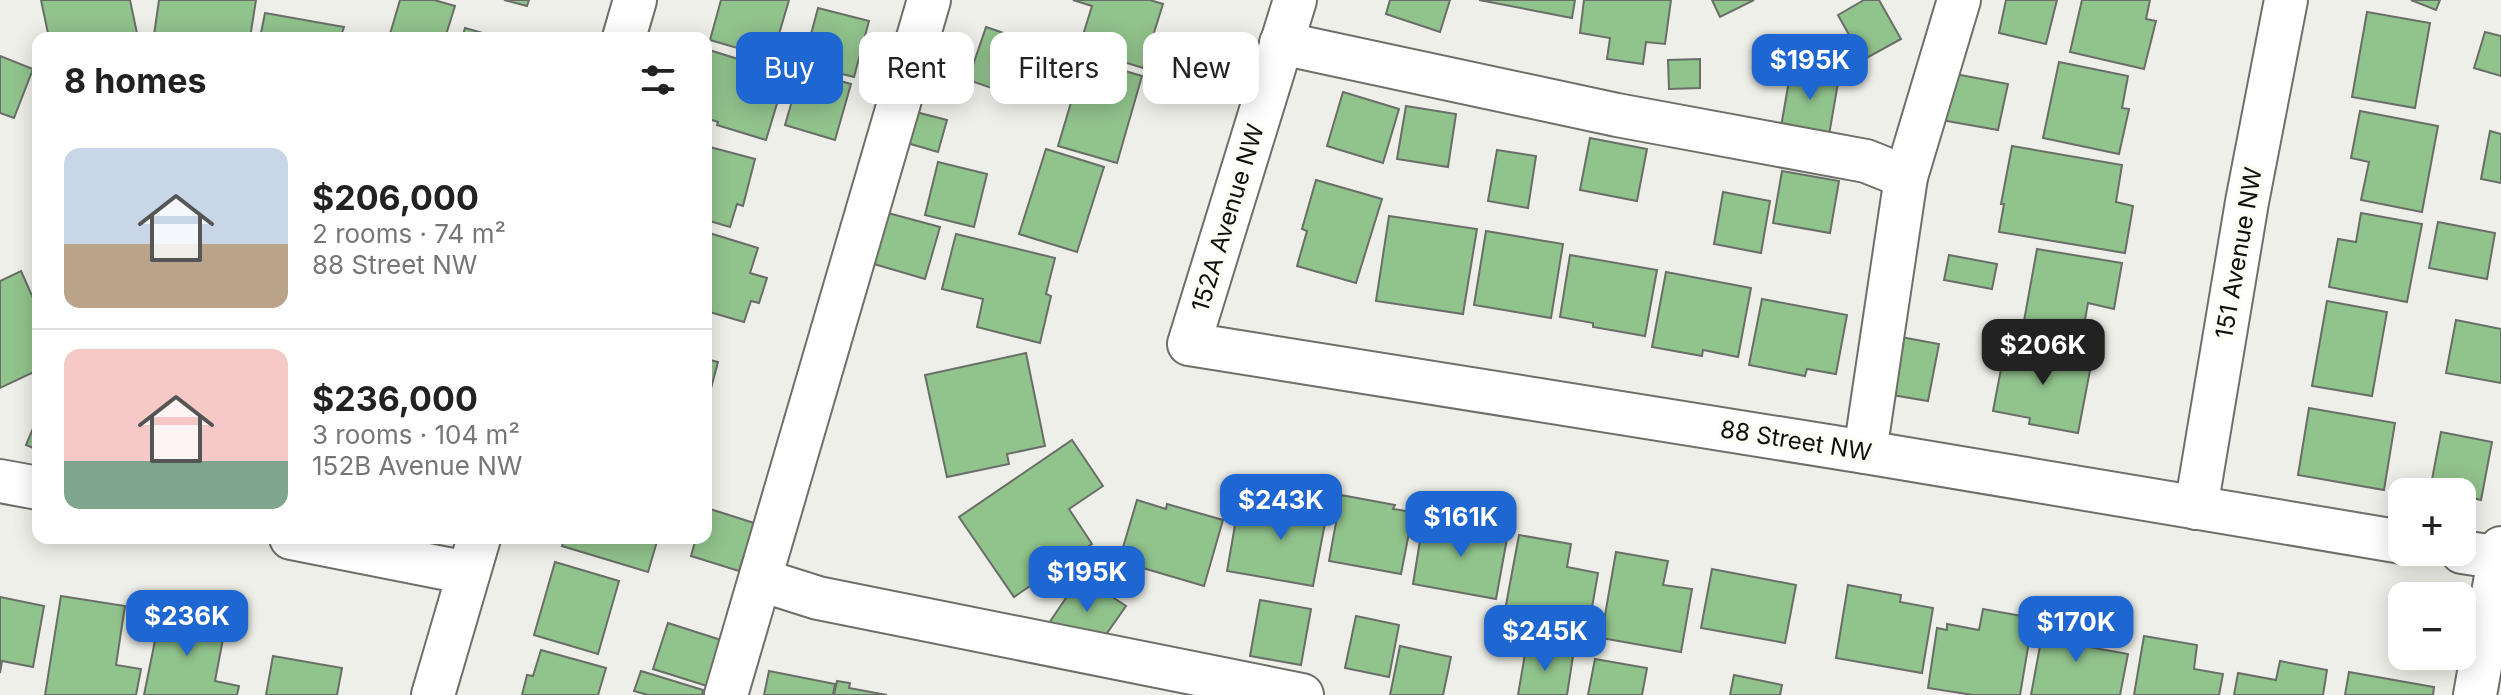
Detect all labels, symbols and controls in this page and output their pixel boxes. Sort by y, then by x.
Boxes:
chip: Buy [736,32,843,104]
chip: Rent [859,32,974,104]
chip: Filters [990,32,1127,104]
chip: New [1143,32,1259,104]
pin: $195K [1754,34,1866,102]
text: $195K [1770,44,1850,75]
icon: filters [636,58,680,102]
text: 8 homes [64,60,207,101]
street label: 152A Avenue NW [1185,120,1270,315]
street label: 151 Avenue NW [2209,165,2268,341]
text: $206,000 [312,177,479,218]
icon: home [128,180,224,276]
text: 2 rooms · 74 m² [312,218,506,249]
text: 88 Street NW [312,249,477,280]
pin: $206K [1987,319,2099,387]
text: $206K [2000,329,2086,360]
text: $236,000 [312,378,478,419]
icon: home [128,381,224,477]
street label: 88 Street NW [1718,414,1874,467]
text: 3 rooms · 104 m² [312,419,520,450]
text: 152B Avenue NW [312,450,522,481]
pin: $243K [1225,474,1337,542]
map controls [2388,478,2476,670]
button: + [2388,478,2476,566]
text: $243K [1238,484,1324,515]
pin: $161K [1405,491,1517,559]
text: $161K [1423,501,1499,532]
pin: $195K [1031,546,1143,614]
text: $195K [1047,556,1127,587]
button: − [2388,582,2476,670]
pin: $236K [131,590,243,658]
pin: $170K [2020,596,2132,664]
text: $236K [144,600,230,631]
pin: $245K [1489,605,1601,673]
text: $170K [2036,606,2116,637]
text: $245K [1502,615,1588,646]

